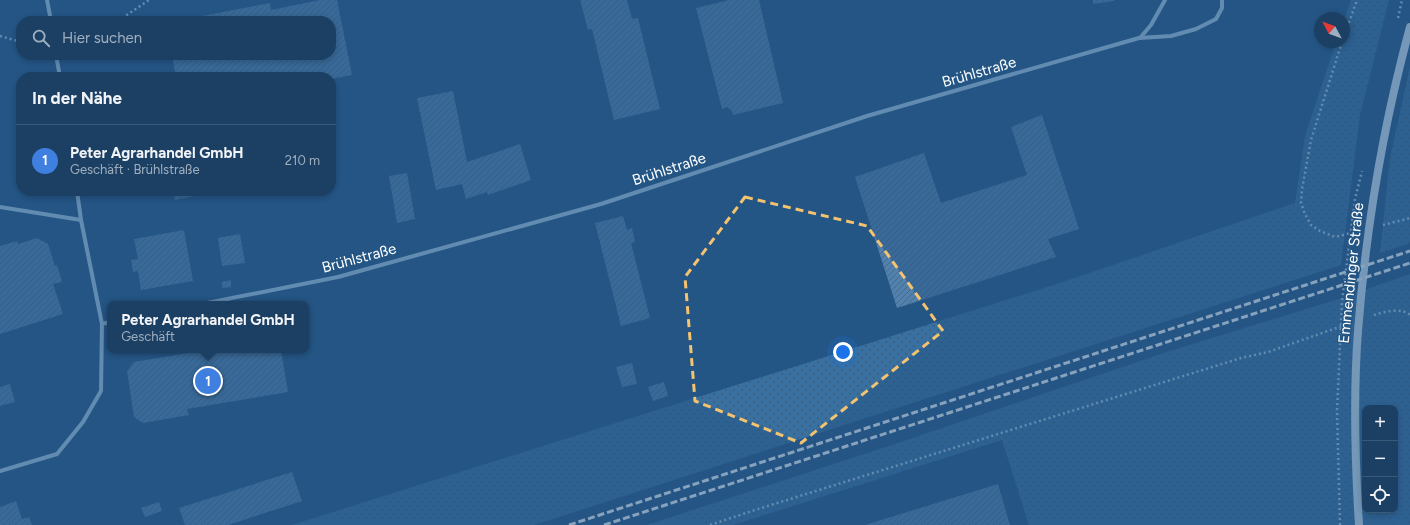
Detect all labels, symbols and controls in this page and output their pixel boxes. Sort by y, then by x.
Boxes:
north arrow [1314,12,1350,48]
search box [16,16,336,60]
icon: search [30,27,52,49]
text: Hier suchen [62,29,142,47]
street label: Brühlstraße [940,53,1018,91]
text: In der Nähe [32,88,122,108]
text: Peter Agrarhandel GmbH [70,144,244,162]
street label: Brühlstraße [630,149,708,189]
text: 1 [42,153,48,168]
text: 210 m [285,153,320,168]
text: Geschäft · Brühlstraße [70,162,200,177]
street label: Emmendinger Straße [1335,202,1367,344]
street label: Brühlstraße [320,239,398,277]
popup [107,301,309,353]
text: Peter Agrarhandel GmbH [121,311,295,329]
text: Geschäft [121,329,175,344]
your location [833,342,853,362]
pin: 1 [195,366,221,396]
map controls [1362,405,1398,513]
button: + [1362,405,1398,441]
button: − [1362,441,1398,477]
button: locate [1362,477,1398,513]

